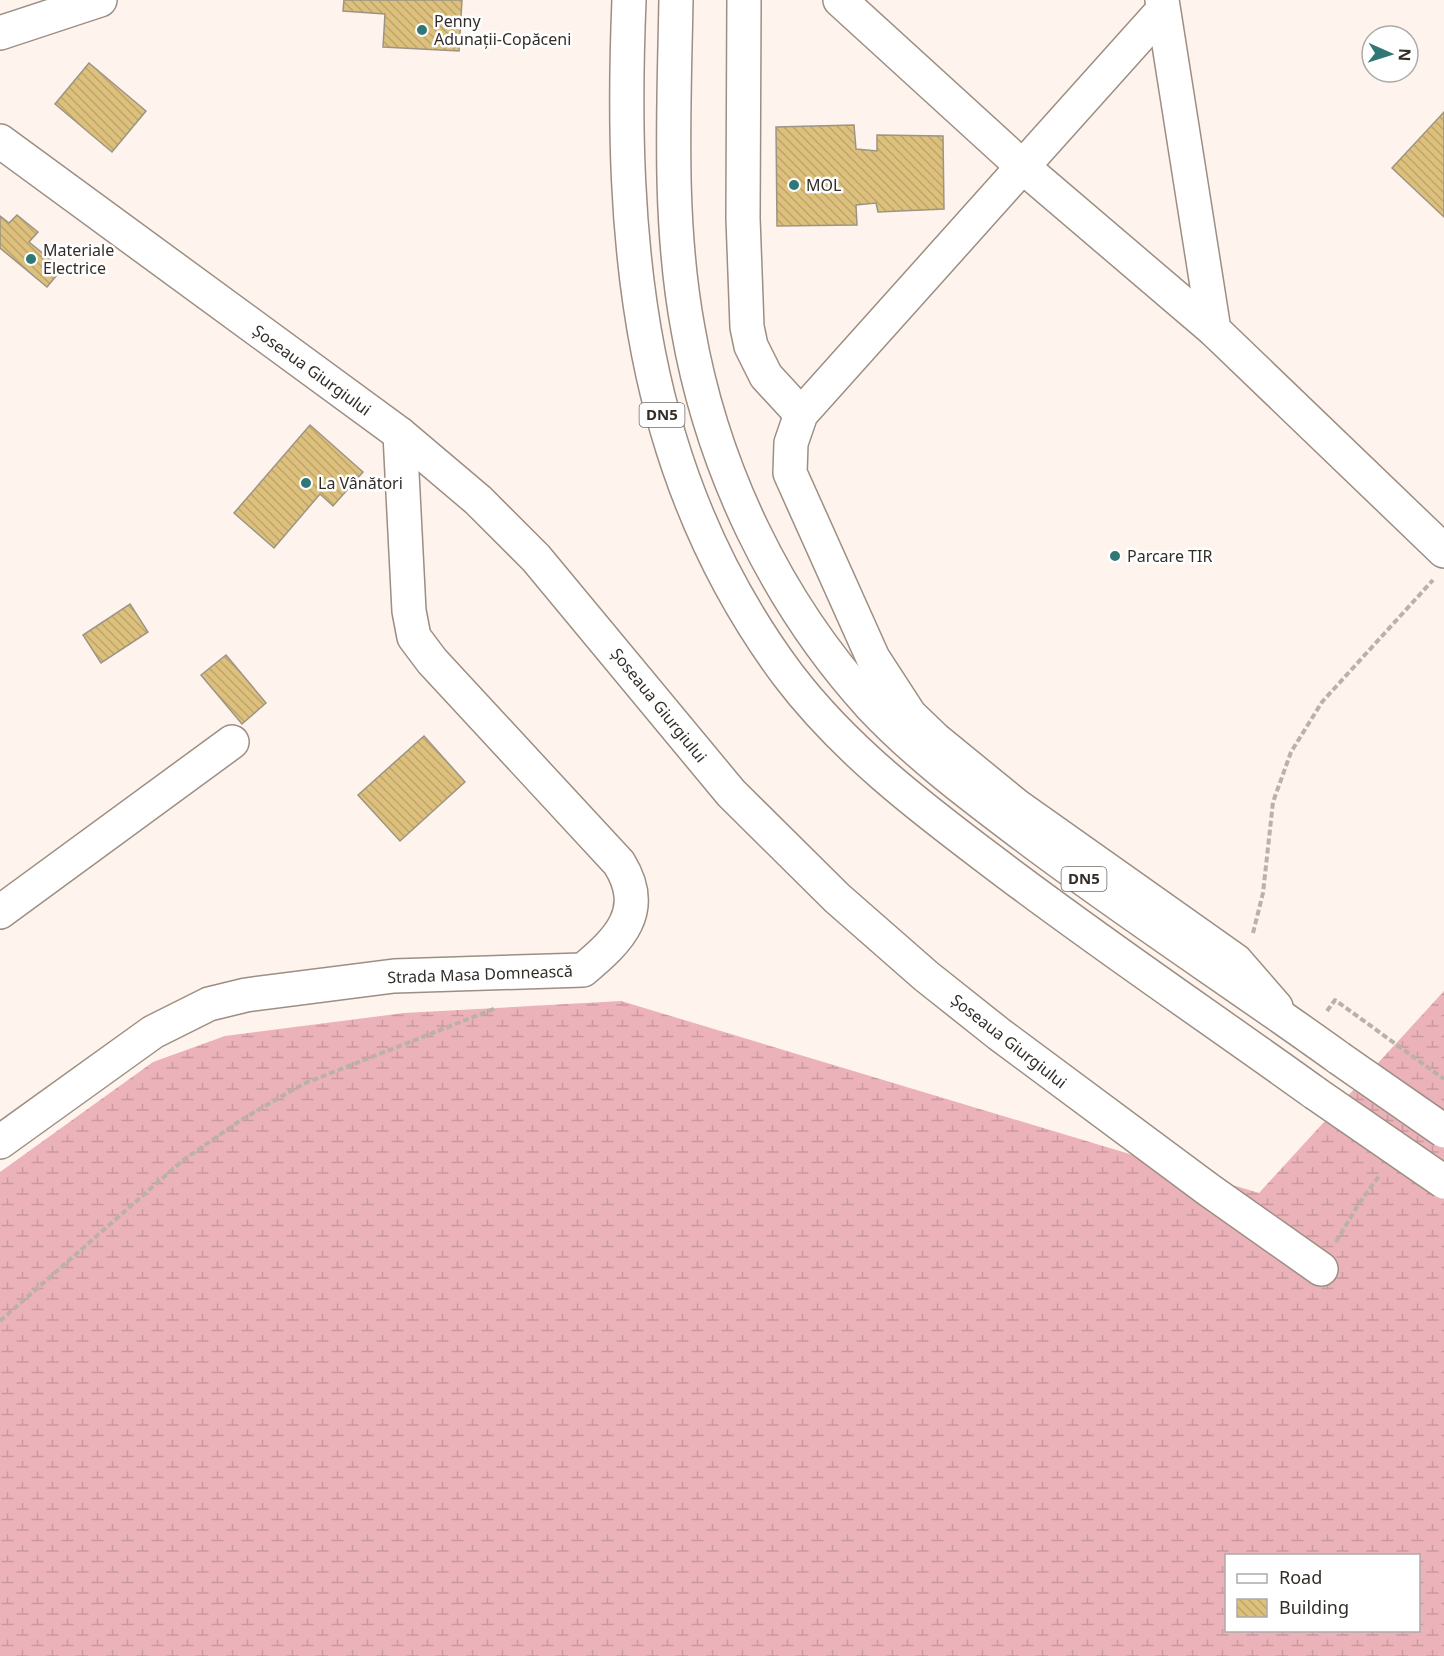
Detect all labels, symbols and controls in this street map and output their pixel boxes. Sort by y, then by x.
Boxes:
place label: Penny Adunații-Copăceni [434,10,571,50]
marker: Penny Adunații-Copăceni [415,23,429,37]
north arrow [1360,24,1420,84]
text: N [1394,48,1416,62]
place label: MOL [806,174,841,196]
marker: MOL [787,178,801,192]
place label: Materiale Electrice [43,239,114,279]
marker: Materiale Electrice [24,252,38,266]
street label: Șoseaua Giurgiului [248,320,376,420]
road number: DN5 [640,403,684,427]
place label: La Vânători [318,472,403,494]
marker: La Vânători [299,476,313,490]
place label: Parcare TIR [1127,545,1212,567]
marker: Parcare TIR [1108,549,1122,563]
street label: Șoseaua Giurgiului [606,643,712,767]
road number: DN5 [1062,867,1106,891]
street label: Strada Masa Domnească [387,960,573,988]
street label: Șoseaua Giurgiului [947,989,1071,1093]
legend [1225,1554,1420,1632]
text: Road [1279,1565,1322,1589]
text: Building [1279,1595,1349,1619]

